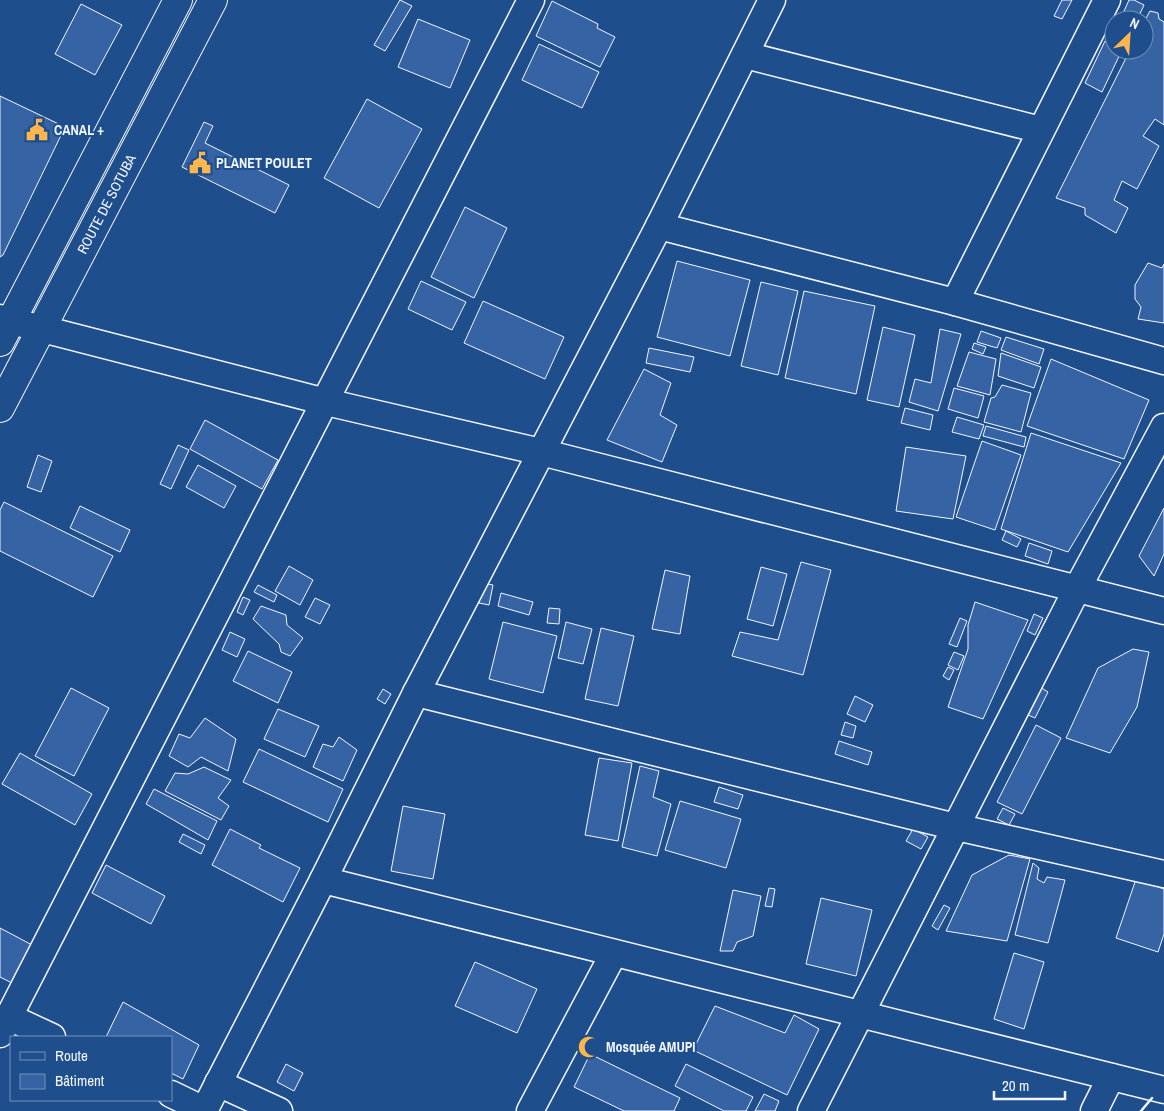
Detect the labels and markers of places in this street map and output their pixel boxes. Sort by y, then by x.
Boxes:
public building icon: CANAL + [24,117,50,143]
place label: CANAL + [54,121,104,139]
public building icon: PLANET POULET [187,150,213,176]
place label: PLANET POULET [216,154,312,172]
mosque icon: Mosquée AMUPI [576,1034,602,1060]
place label: Mosquée AMUPI [606,1038,696,1056]

